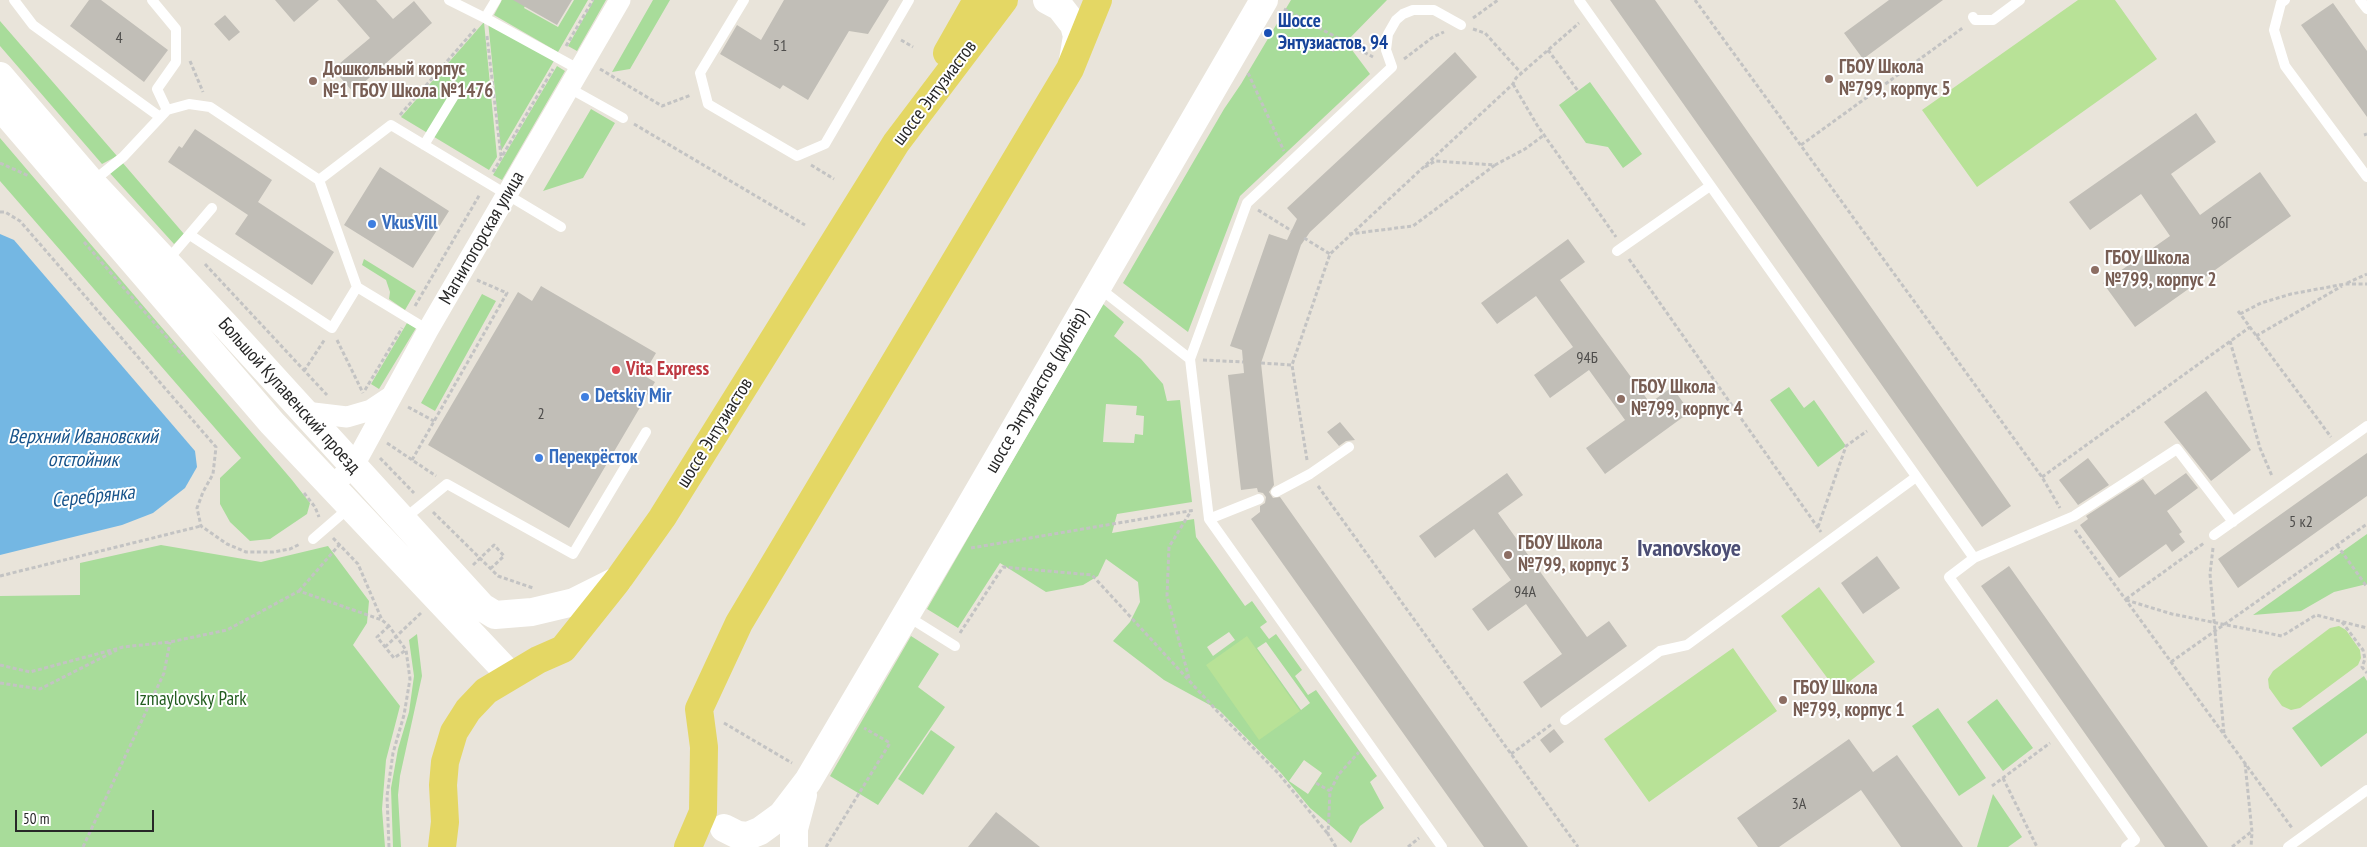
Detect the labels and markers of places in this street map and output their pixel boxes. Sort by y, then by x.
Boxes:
place label: Шоссе Энтузиастов, 94 [1278,11,1388,55]
marker: Шоссе Энтузиастов, 94 [1262,27,1274,39]
place label: ГБОУ Школа №799, корпус 5 [1839,57,1951,101]
place label: Дошкольный корпус №1 ГБОУ Школа №1476 [323,59,493,103]
marker: ГБОУ Школа №799, корпус 5 [1823,73,1835,85]
marker: Дошкольный корпус №1 ГБОУ Школа №1476 [307,75,319,87]
place label: VkusVill [382,213,438,235]
marker: VkusVill [366,218,378,230]
place label: ГБОУ Школа №799, корпус 2 [2105,248,2217,292]
marker: ГБОУ Школа №799, корпус 2 [2089,264,2101,276]
place label: Vita Express [626,359,709,381]
marker: Vita Express [610,364,622,376]
place label: ГБОУ Школа №799, корпус 4 [1631,377,1743,421]
place label: Detskiy Mir [595,386,672,408]
marker: Detskiy Mir [579,391,591,403]
marker: ГБОУ Школа №799, корпус 4 [1615,393,1627,405]
place label: Перекрёсток [549,447,637,469]
marker: Перекрёсток [533,452,545,464]
place label: ГБОУ Школа №799, корпус 3 [1518,533,1630,577]
marker: ГБОУ Школа №799, корпус 3 [1502,549,1514,561]
place label: ГБОУ Школа №799, корпус 1 [1793,678,1905,722]
marker: ГБОУ Школа №799, корпус 1 [1777,694,1789,706]

